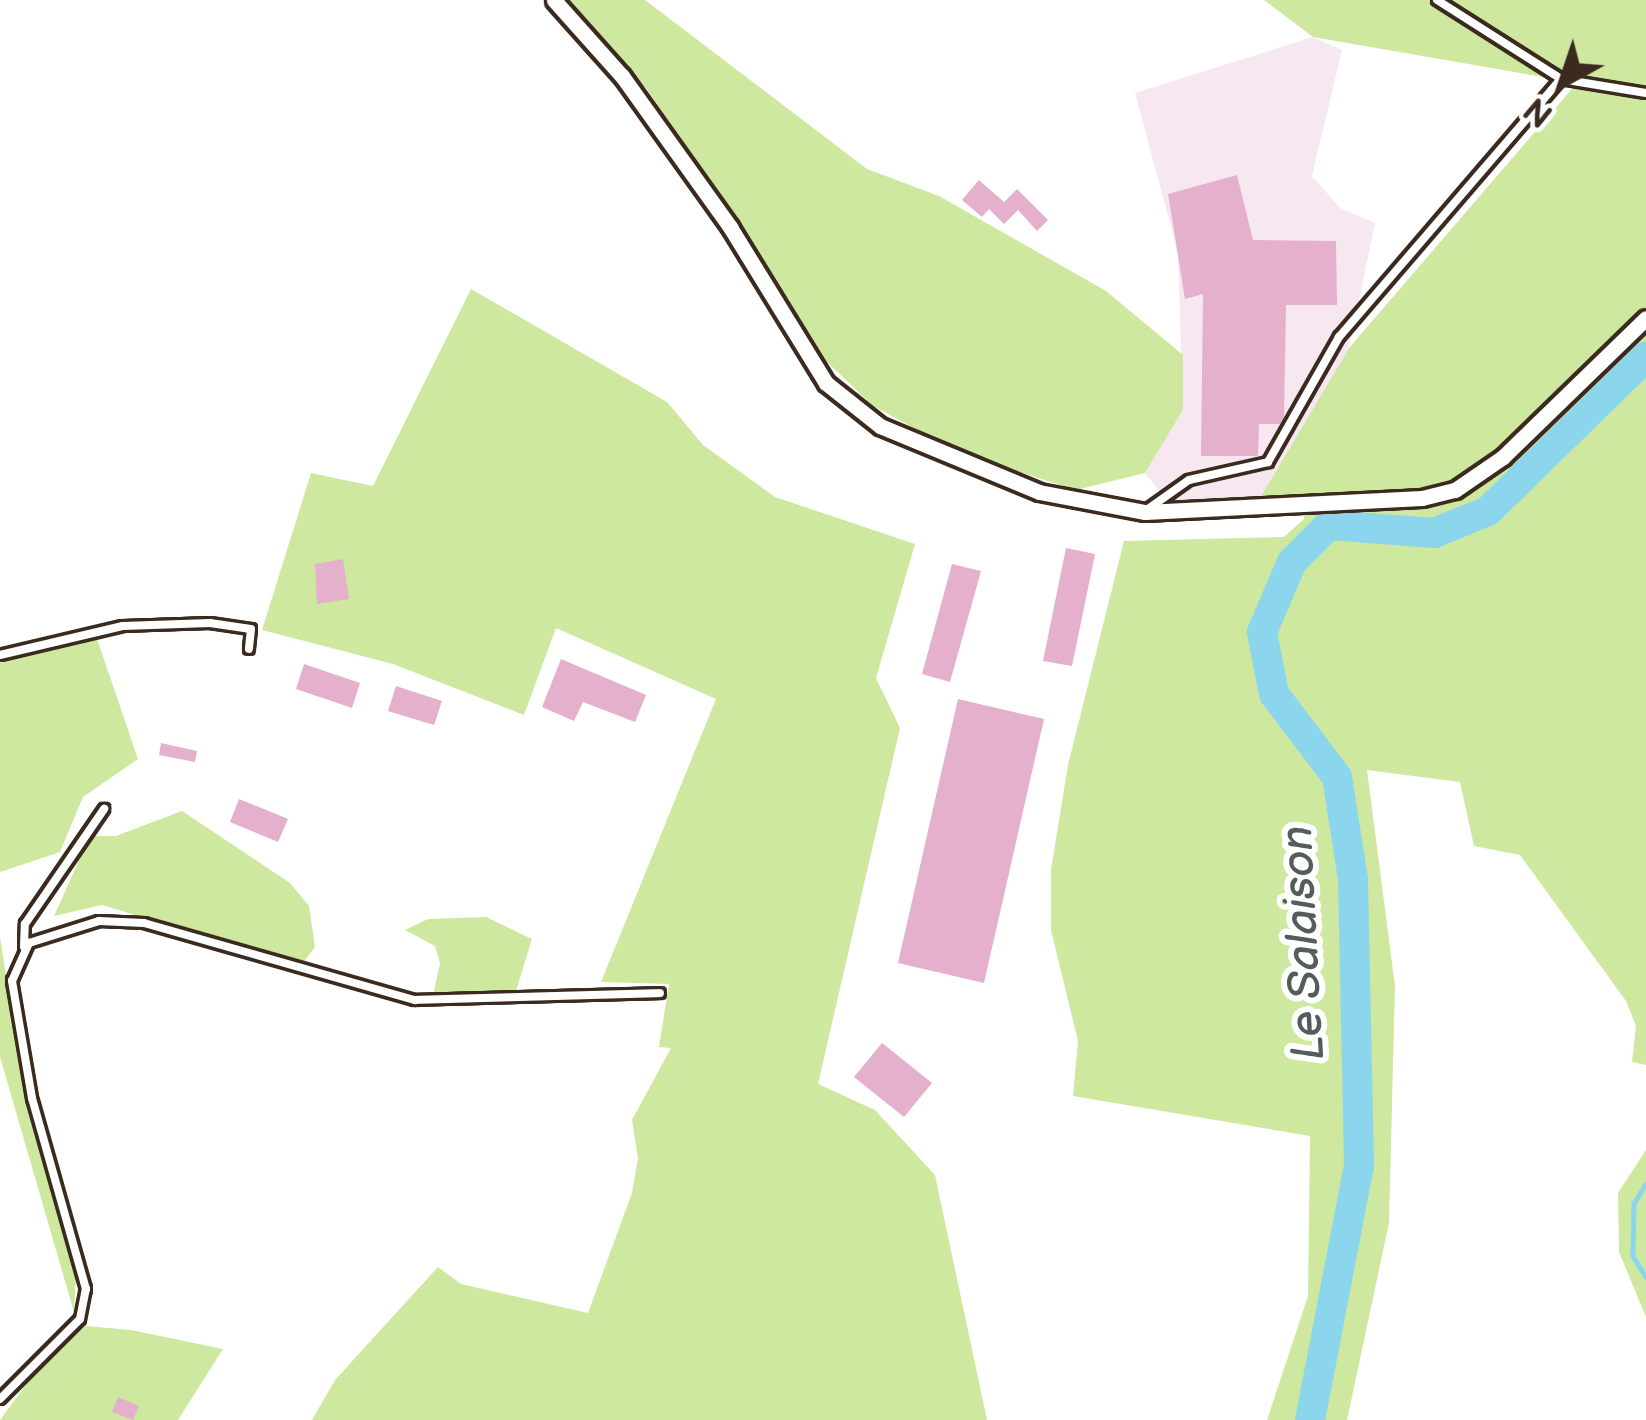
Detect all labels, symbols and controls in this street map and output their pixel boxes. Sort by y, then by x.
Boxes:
north arrow [1502,24,1622,144]
text: N [1517,88,1561,135]
water label: Le Salaison [1271,824,1337,1062]

